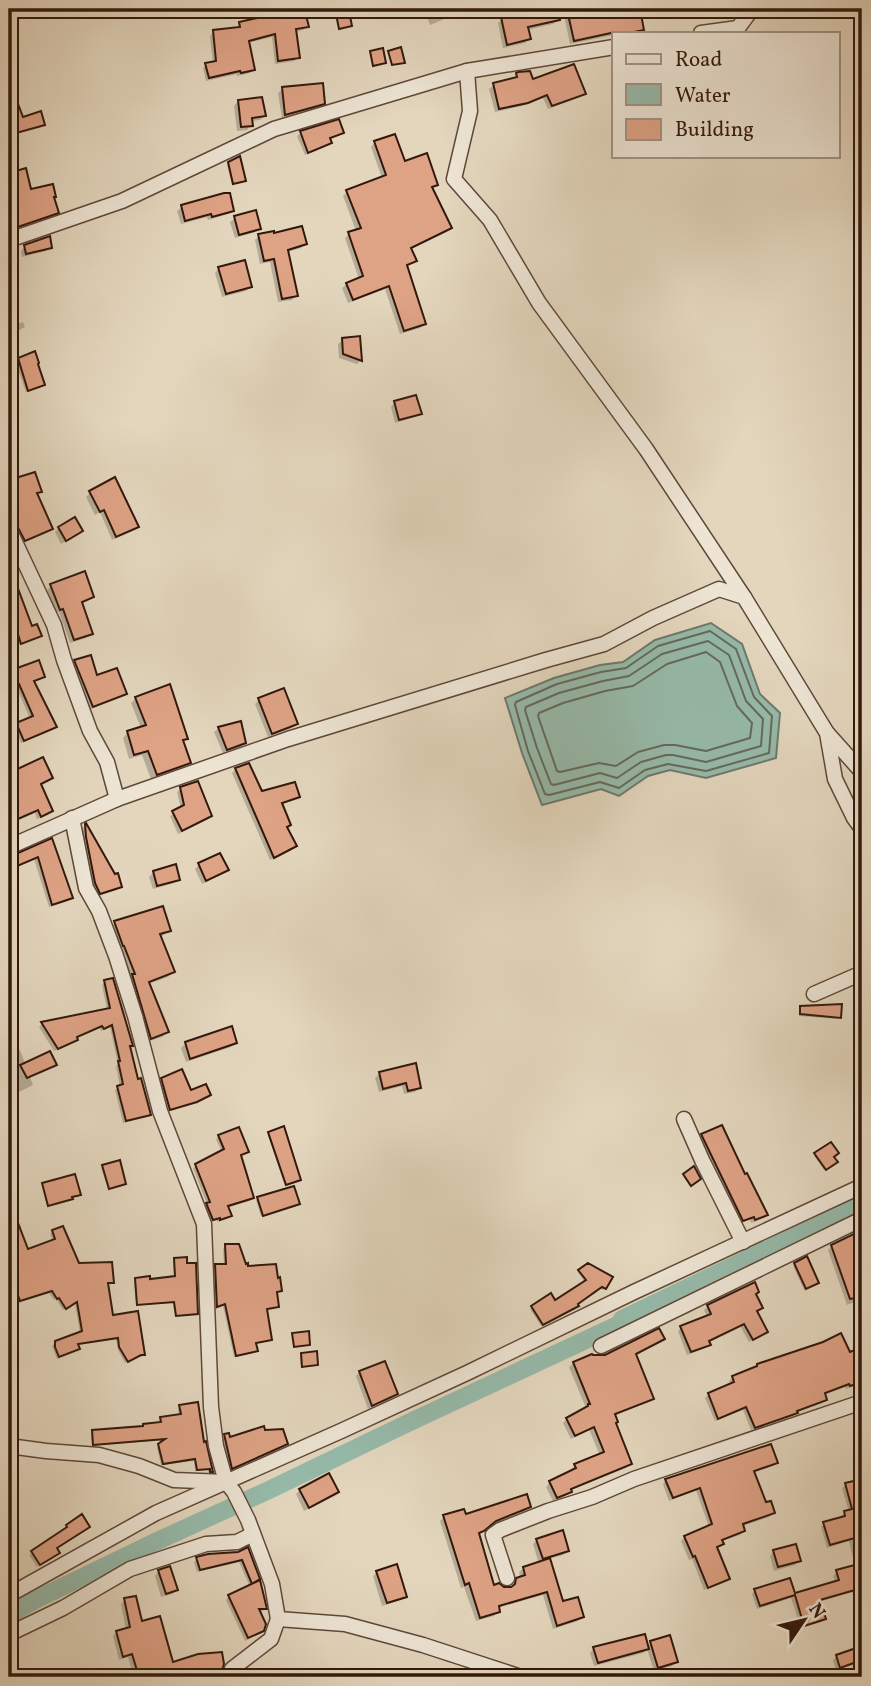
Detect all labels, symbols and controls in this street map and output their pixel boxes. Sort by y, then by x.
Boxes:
legend [612,32,840,158]
text: Road [675,46,722,75]
text: Water [675,82,731,111]
text: Building [675,116,754,145]
north arrow [770,1584,840,1654]
text: N [802,1598,831,1625]

